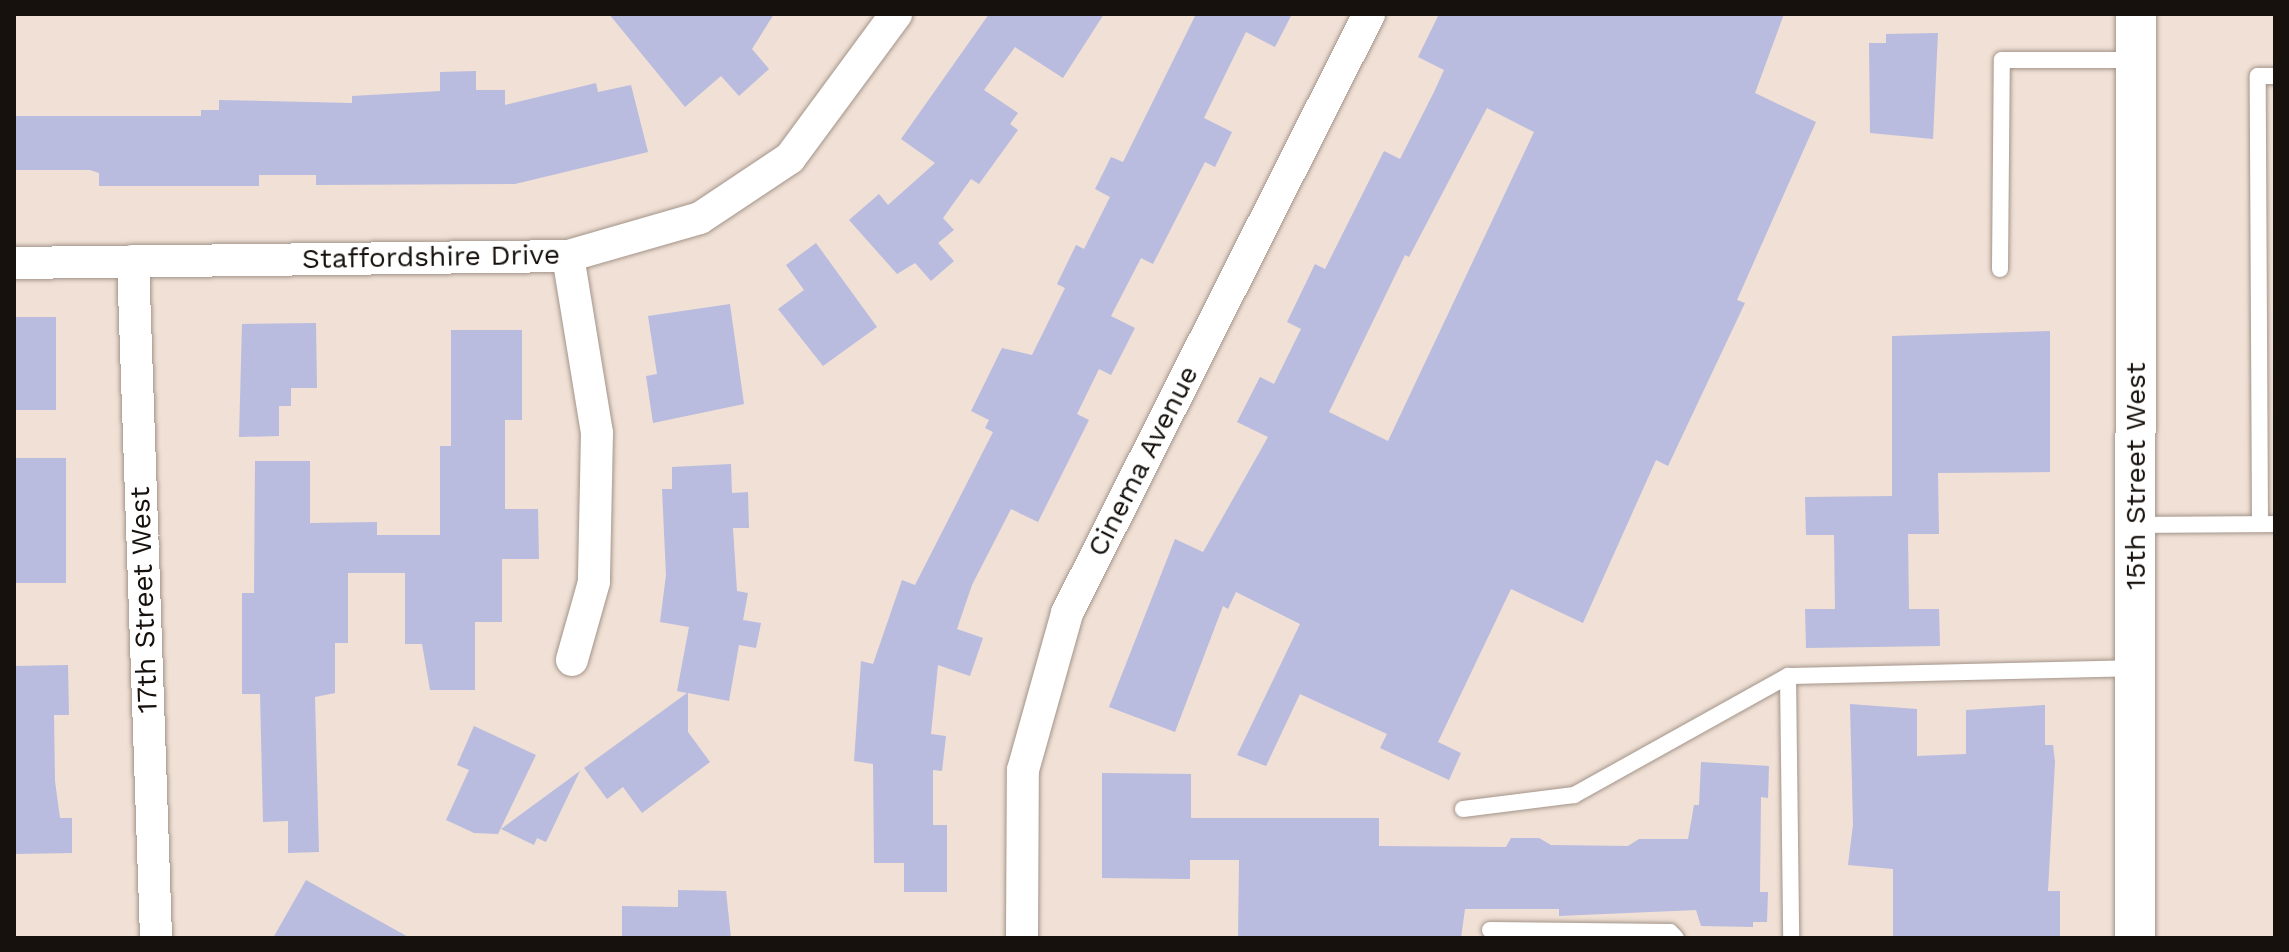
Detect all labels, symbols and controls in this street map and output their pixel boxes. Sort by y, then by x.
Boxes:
street label: Staffordshire Drive [302,238,560,276]
street label: Cinema Avenue [1080,359,1206,563]
street label: 15th Street West [2119,362,2153,590]
street label: 17th Street West [123,486,165,714]

